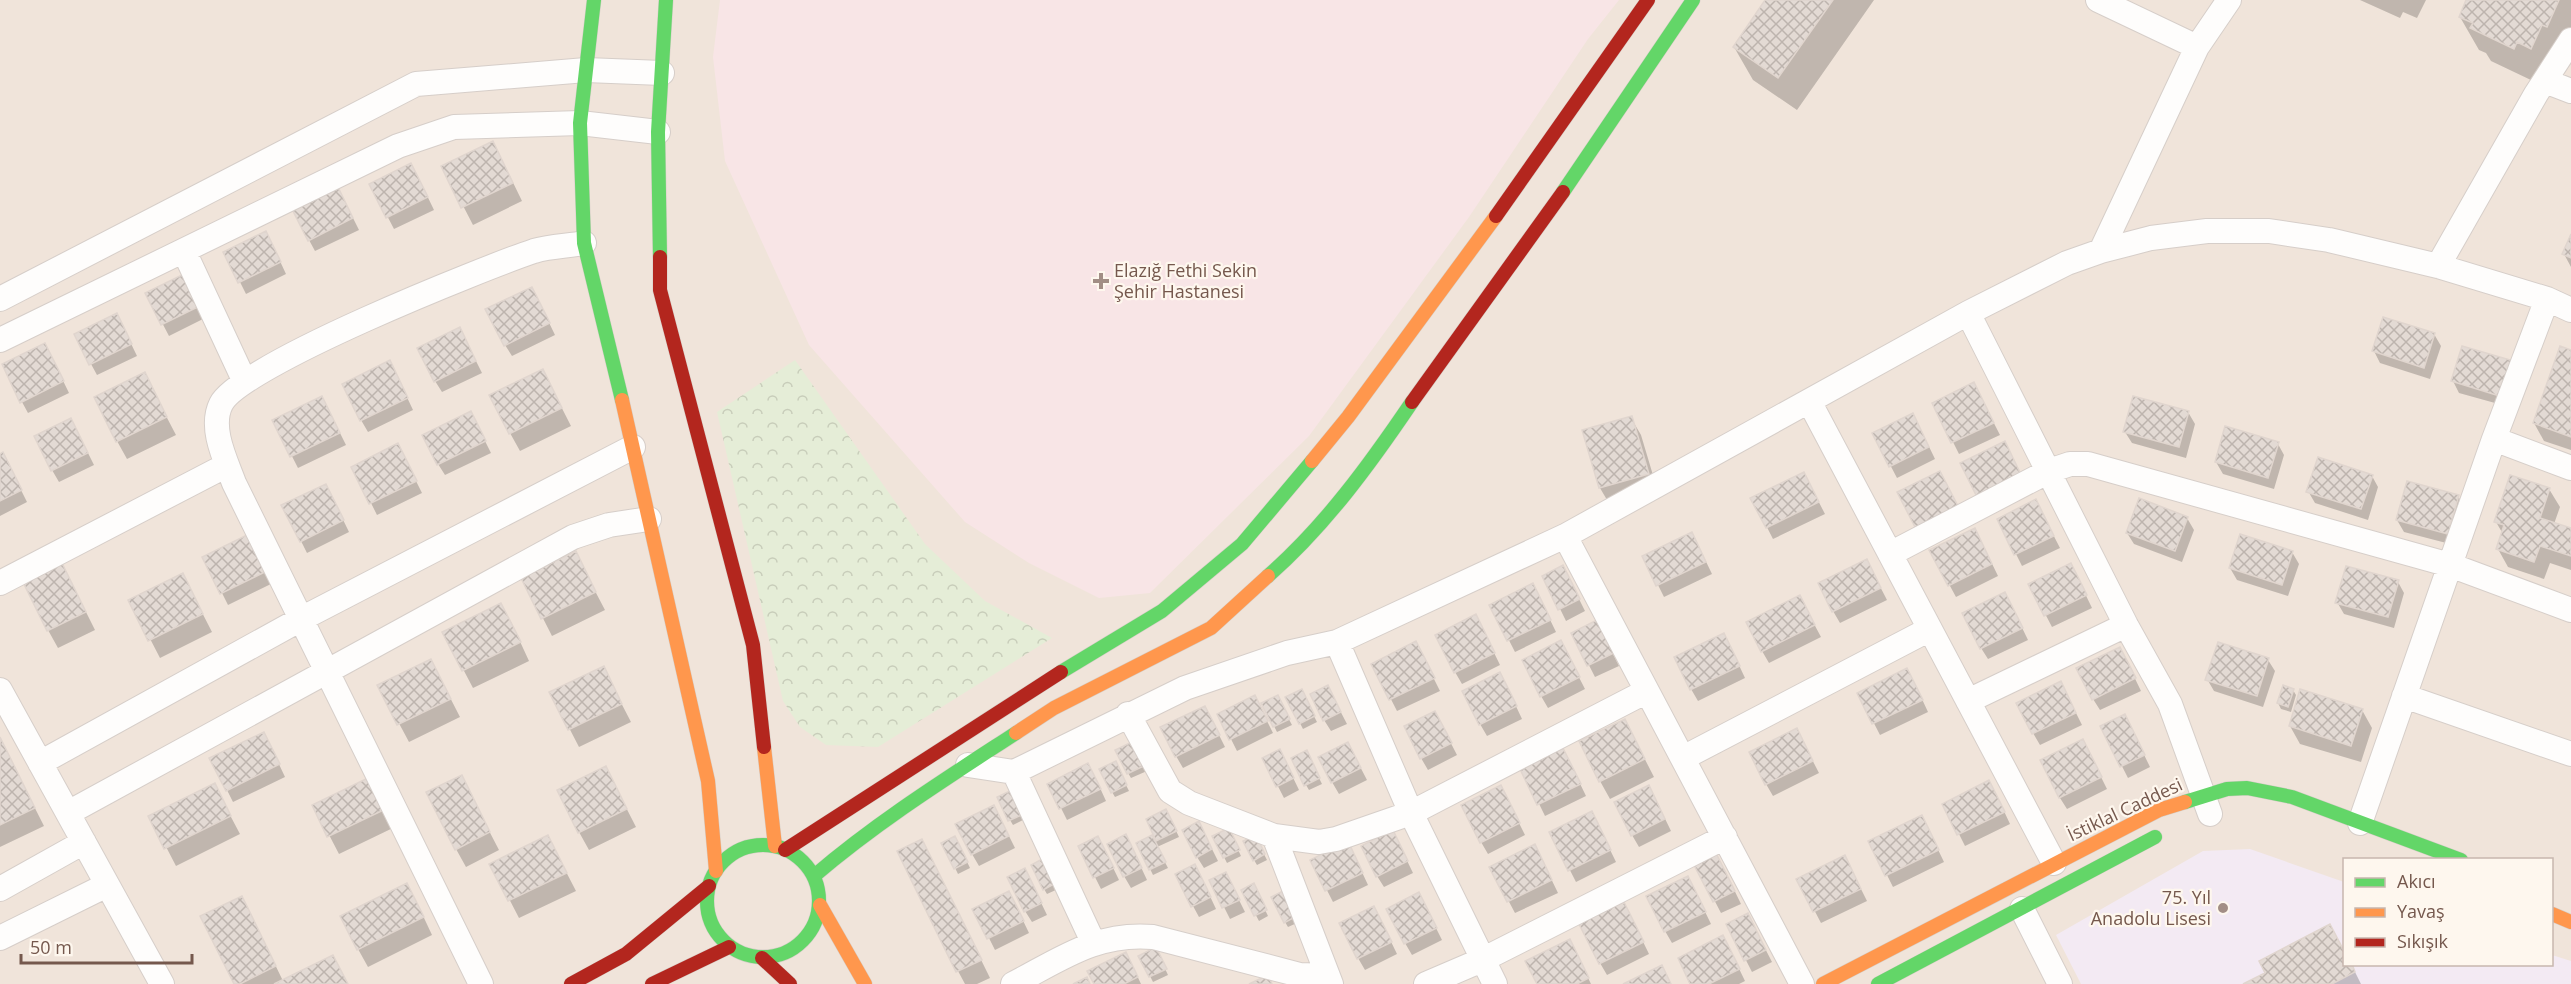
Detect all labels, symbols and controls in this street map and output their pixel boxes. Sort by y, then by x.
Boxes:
place label: Elazığ Fethi Sekin Şehir Hastanesi [1114,258,1257,303]
marker: Elazığ Fethi Sekin Şehir Hastanesi [1092,272,1110,290]
street label: İstiklal Caddesi [2063,772,2186,846]
legend [2343,858,2553,966]
text: Akıcı [2397,869,2436,893]
place label: 75. Yıl Anadolu Lisesi [2091,885,2211,930]
text: Yavaş [2397,899,2445,923]
marker: 75. Yıl Anadolu Lisesi [2216,901,2230,915]
scale bar [21,927,192,965]
text: Sıkışık [2397,929,2449,953]
text: 50 m [30,935,72,959]

